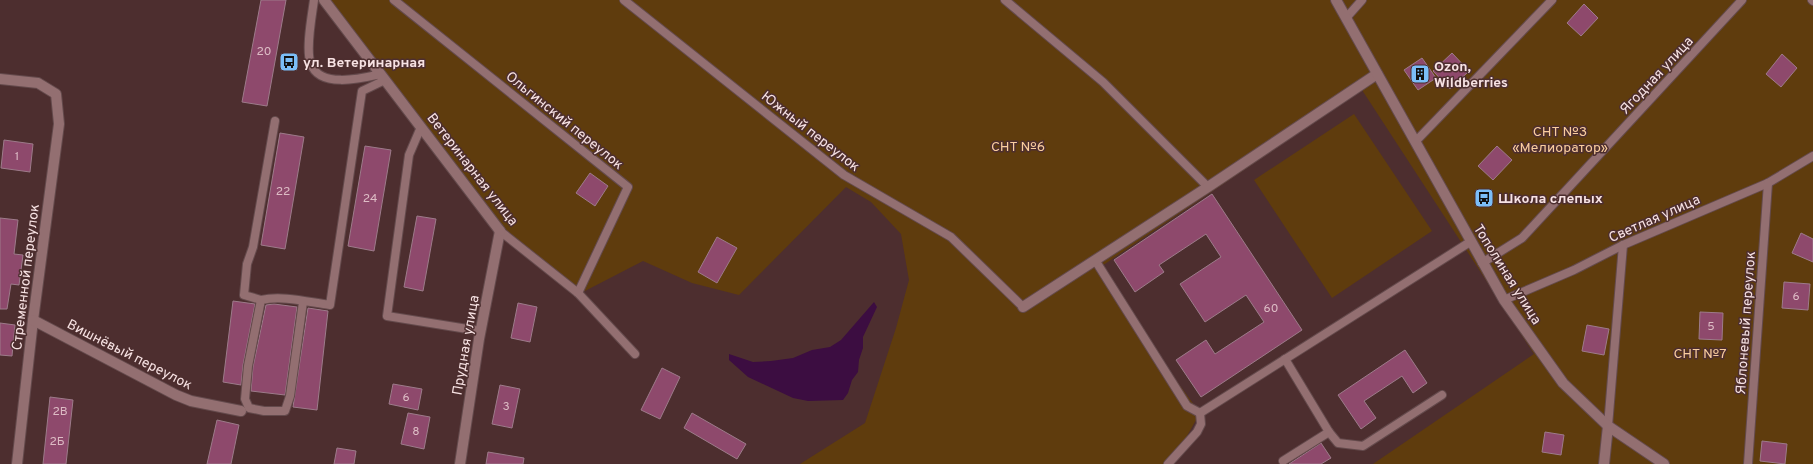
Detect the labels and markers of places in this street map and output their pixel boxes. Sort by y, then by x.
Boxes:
bus stop icon: ул. Ветеринарная [278,51,300,73]
place label: ул. Ветеринарная [303,55,425,72]
place label: Ozon, Wildberries [1434,59,1508,92]
building icon: Ozon, Wildberries [1409,63,1431,85]
bus stop icon: Школа слепых [1473,187,1495,209]
place label: Школа слепых [1498,191,1603,208]

